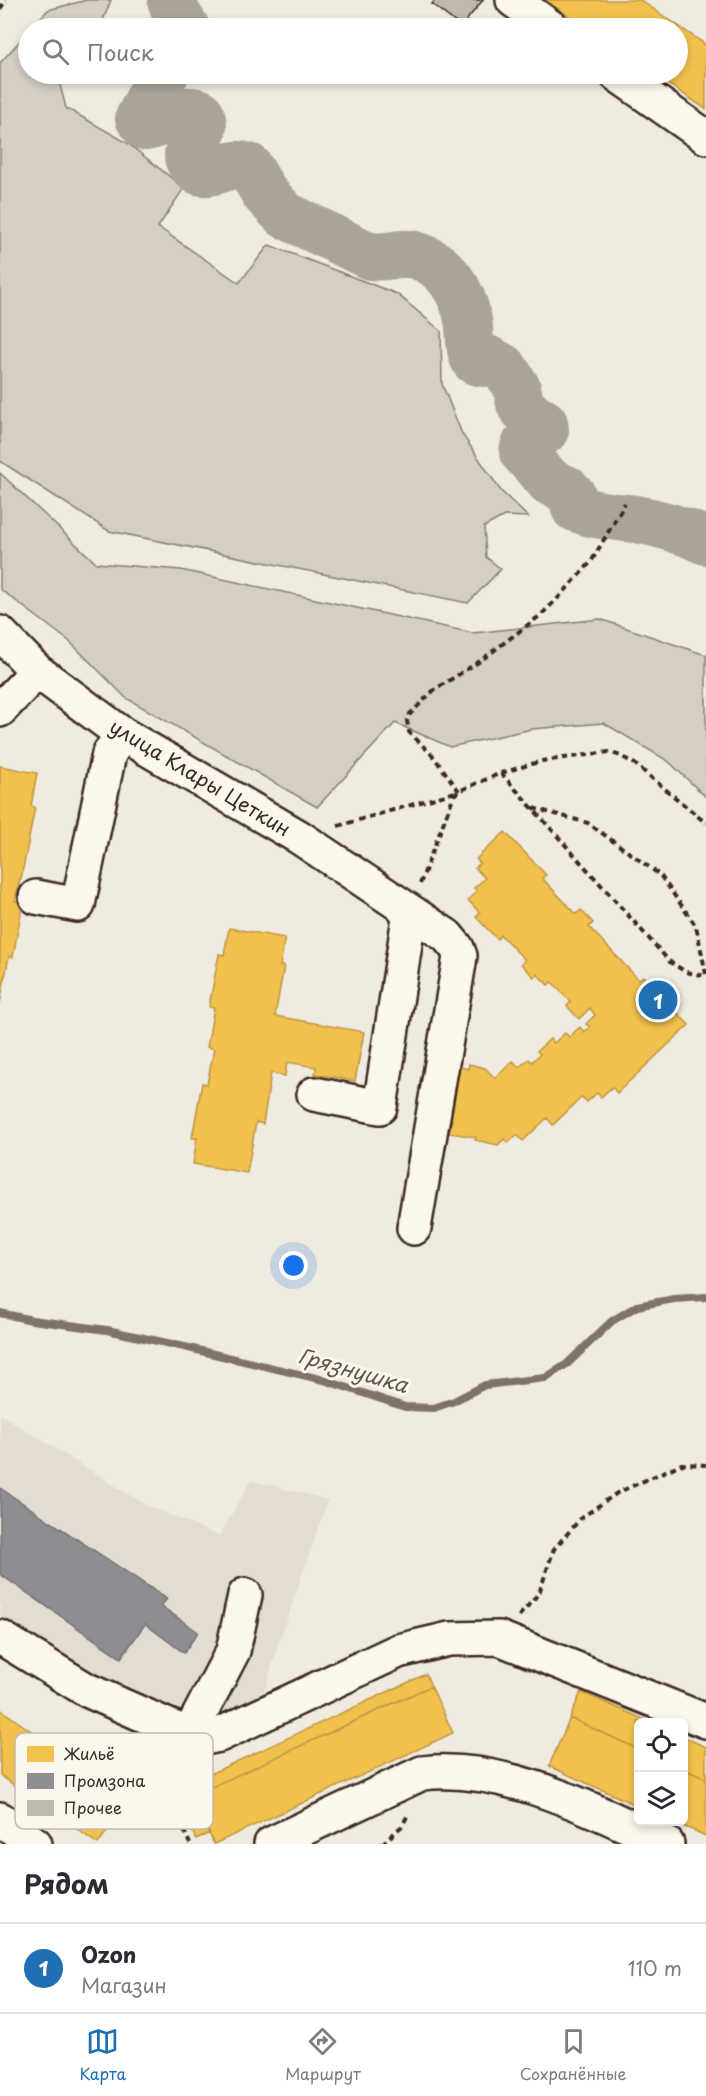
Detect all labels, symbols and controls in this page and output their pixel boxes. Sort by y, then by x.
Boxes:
search box [18,18,688,84]
icon: search [39,35,72,68]
text: Поиск [87,35,154,68]
street label: улица Клары Цеткин [104,711,297,843]
pin: 1 [638,978,678,1022]
your location [279,1251,308,1280]
water label: Грязнушка [295,1338,413,1400]
map controls [634,1718,688,1826]
button: locate [634,1718,688,1772]
legend [15,1733,213,1829]
text: Жильё [63,1741,114,1765]
text: Промзона [64,1768,145,1792]
button: layers [634,1772,688,1826]
text: Прочее [64,1795,122,1819]
text: Рядом [24,1864,109,1903]
text: Ozon [81,1937,136,1970]
text: 1 [39,1953,48,1983]
text: 110 m [628,1953,682,1983]
text: Магазин [81,1970,167,2000]
tab: Карта [79,2025,126,2085]
tab: Маршрут [285,2025,361,2085]
tab: Сохранённые [520,2025,627,2085]

